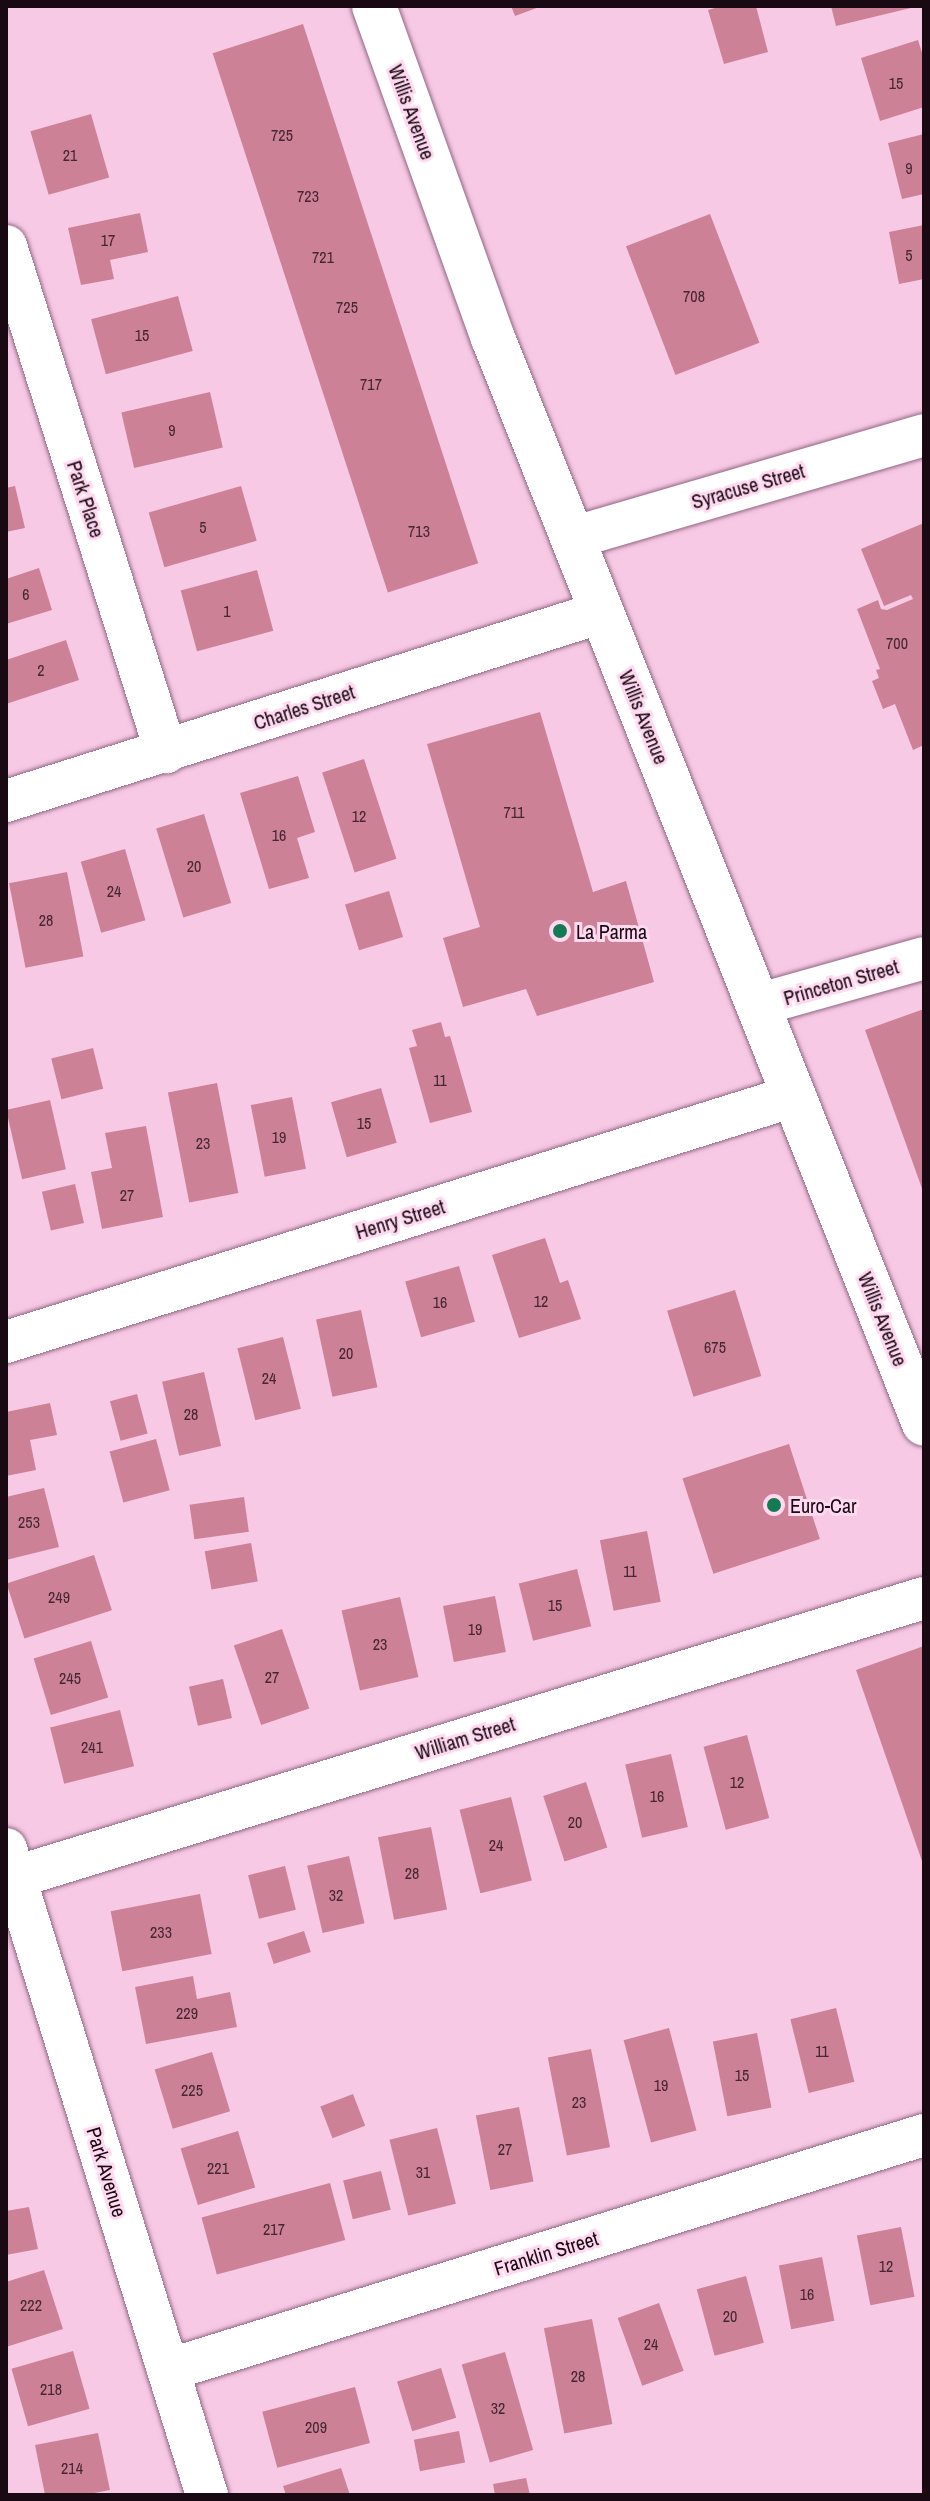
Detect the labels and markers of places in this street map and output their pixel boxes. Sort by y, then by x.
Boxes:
place label: La Parma [576,919,647,943]
marker: La Parma [551,922,569,940]
place label: Euro-Car [790,1493,857,1517]
marker: Euro-Car [765,1496,783,1514]

